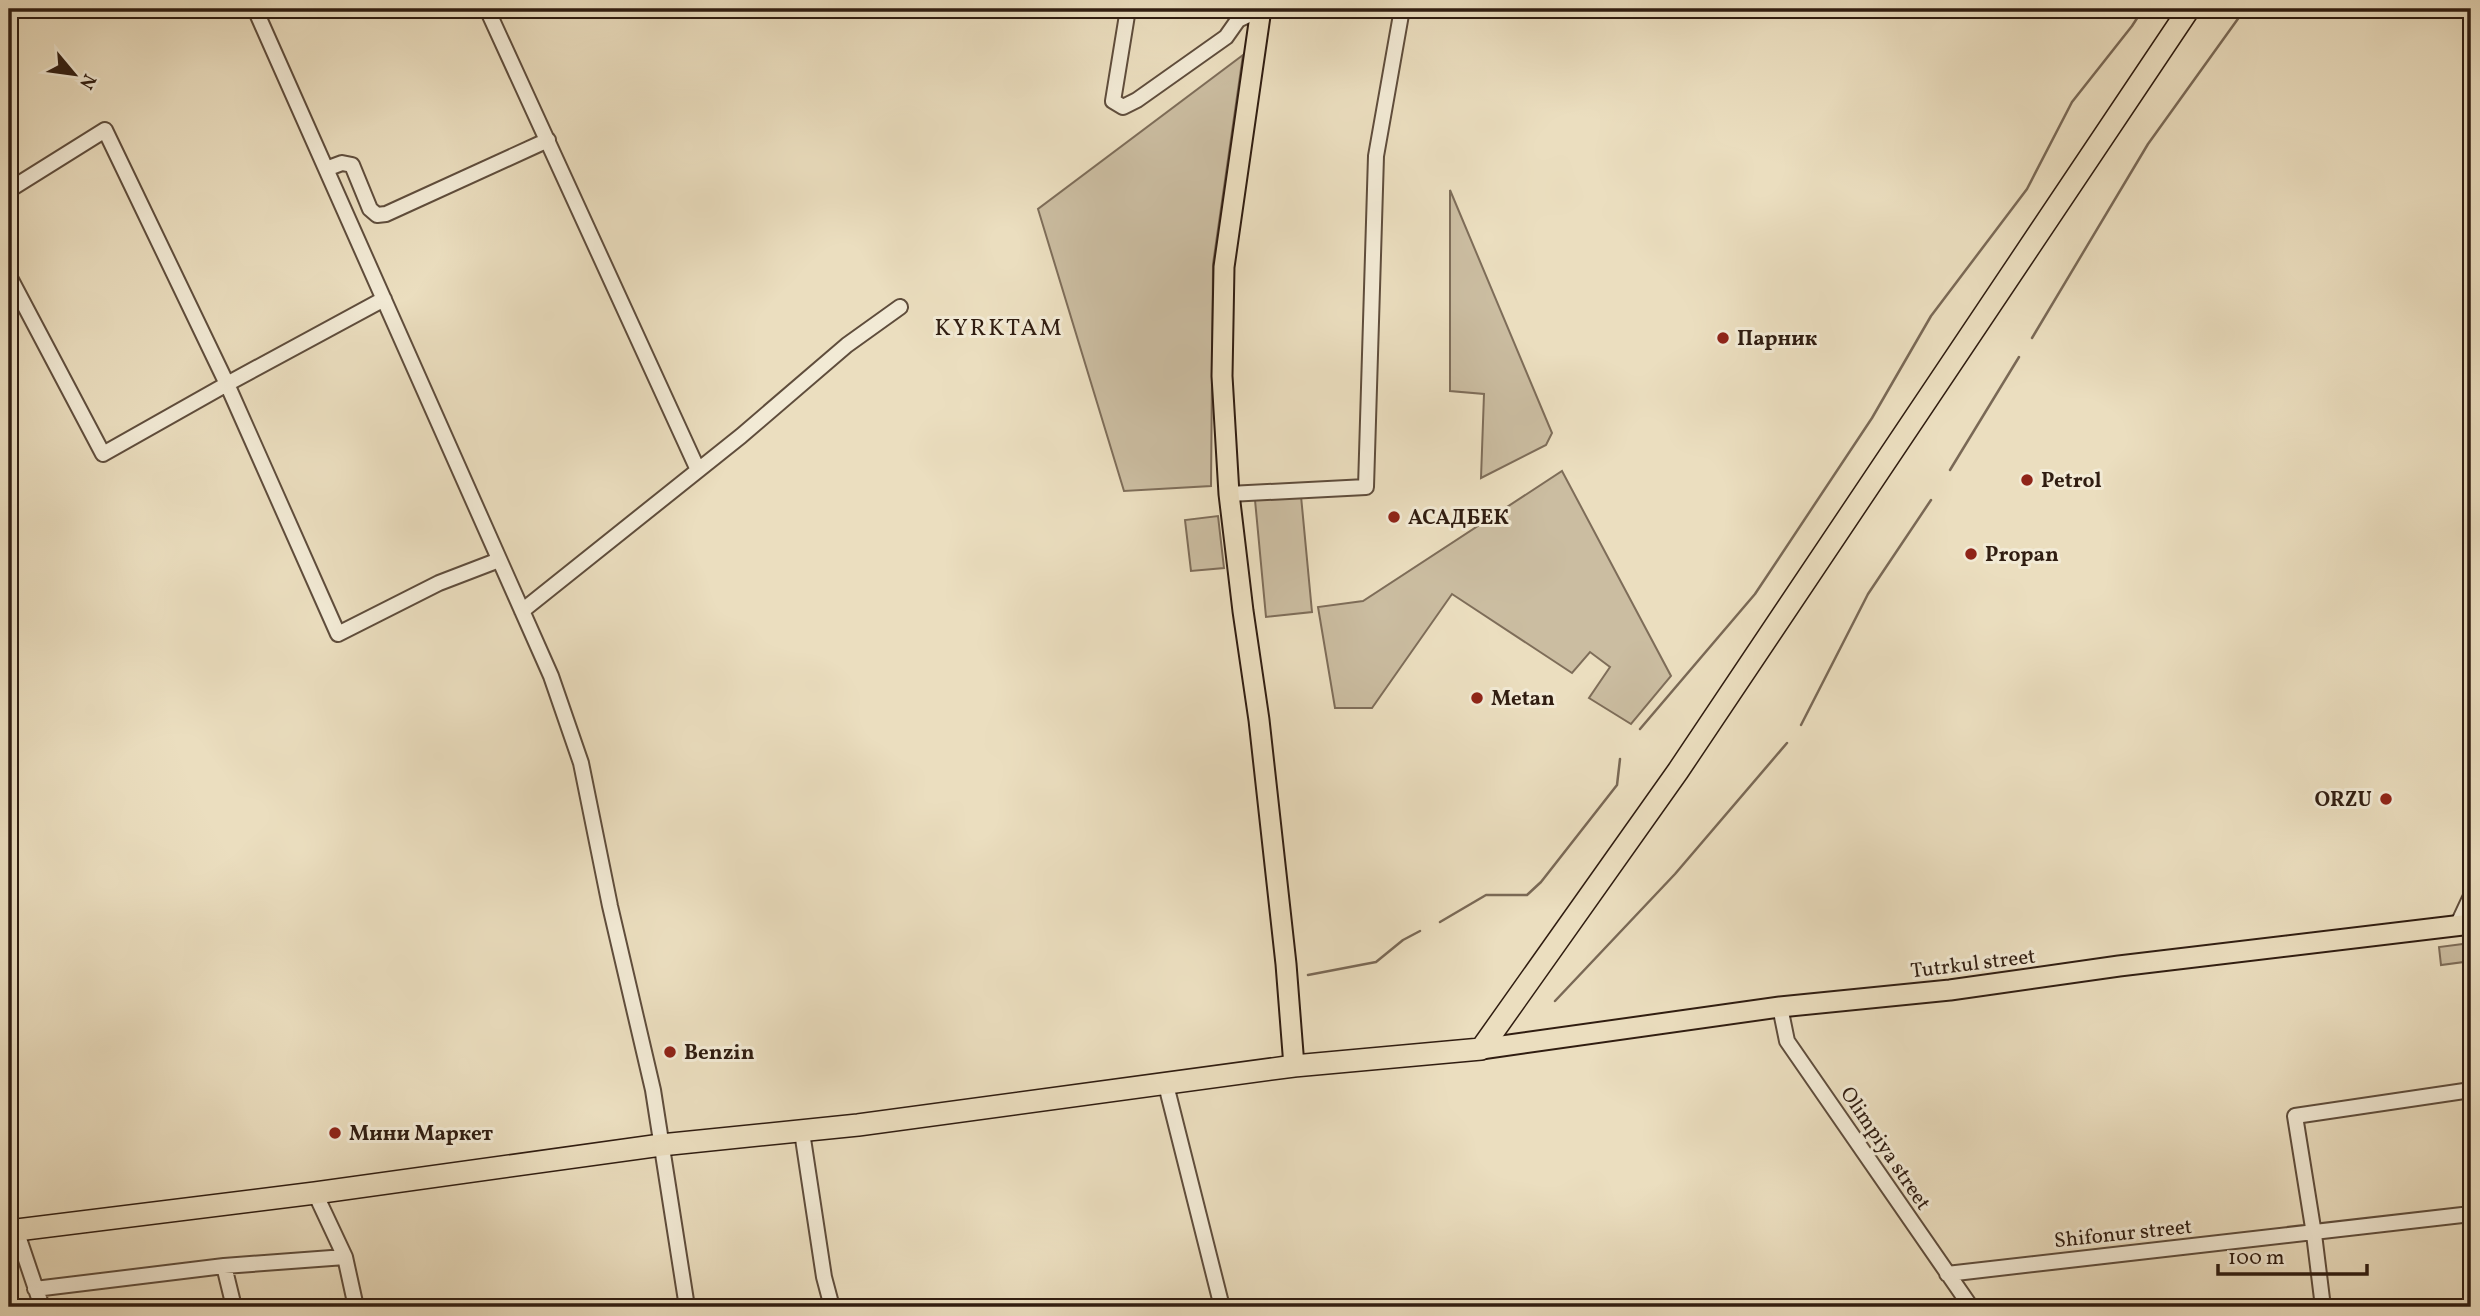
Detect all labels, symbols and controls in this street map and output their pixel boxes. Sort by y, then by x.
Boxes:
north arrow [38,38,108,108]
text: N [72,69,102,94]
district label: KYRKTAM [934,312,1064,346]
place label: Парник [1737,325,1818,354]
marker: Парник [1715,330,1731,346]
place label: Petrol [2041,467,2102,496]
marker: Petrol [2019,472,2035,488]
place label: АСАДБЕК [1408,504,1509,533]
marker: АСАДБЕК [1386,509,1402,525]
place label: Propan [1985,541,2059,570]
marker: Propan [1963,546,1979,562]
place label: Metan [1491,685,1555,714]
marker: Metan [1469,690,1485,706]
place label: ORZU [2314,786,2372,815]
marker: ORZU [2378,791,2394,807]
street label: Tutrkul street [1909,942,2037,987]
place label: Benzin [684,1039,755,1068]
marker: Benzin [662,1044,678,1060]
street label: Olimpiya street [1833,1081,1937,1216]
place label: Мини Маркет [349,1120,493,1149]
marker: Мини Маркет [327,1125,343,1141]
street label: Shifonur street [2053,1213,2194,1256]
scale bar [2218,1232,2366,1276]
text: 100 m [2228,1244,2285,1273]

